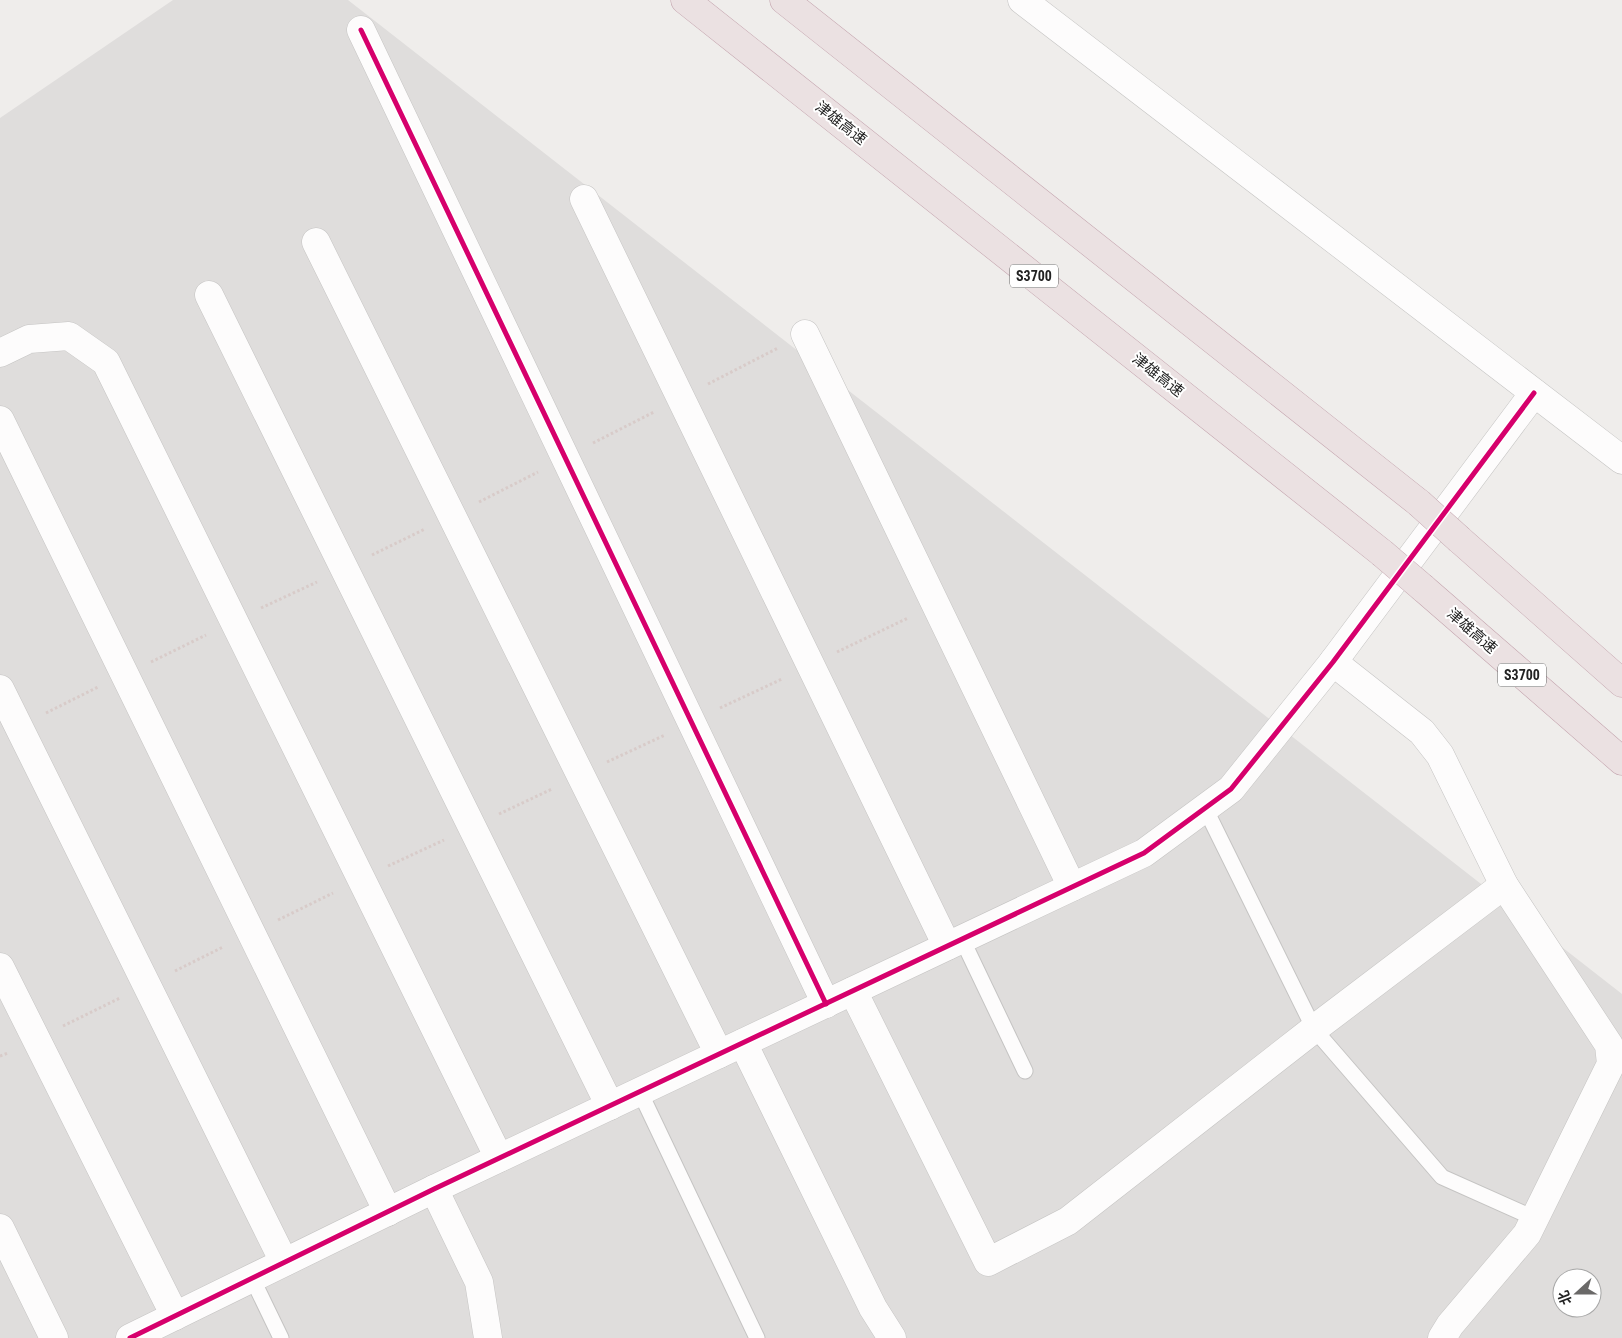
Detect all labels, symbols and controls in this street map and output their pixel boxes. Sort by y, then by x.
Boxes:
street label: 津雄高速 [812,97,870,149]
road number: S3700 [1010,264,1058,288]
street label: 津雄高速 [1129,349,1187,401]
street label: 津雄高速 [1443,605,1501,657]
road number: S3700 [1498,664,1546,686]
north arrow [1552,1268,1602,1318]
text: 北 [1555,1288,1575,1307]

